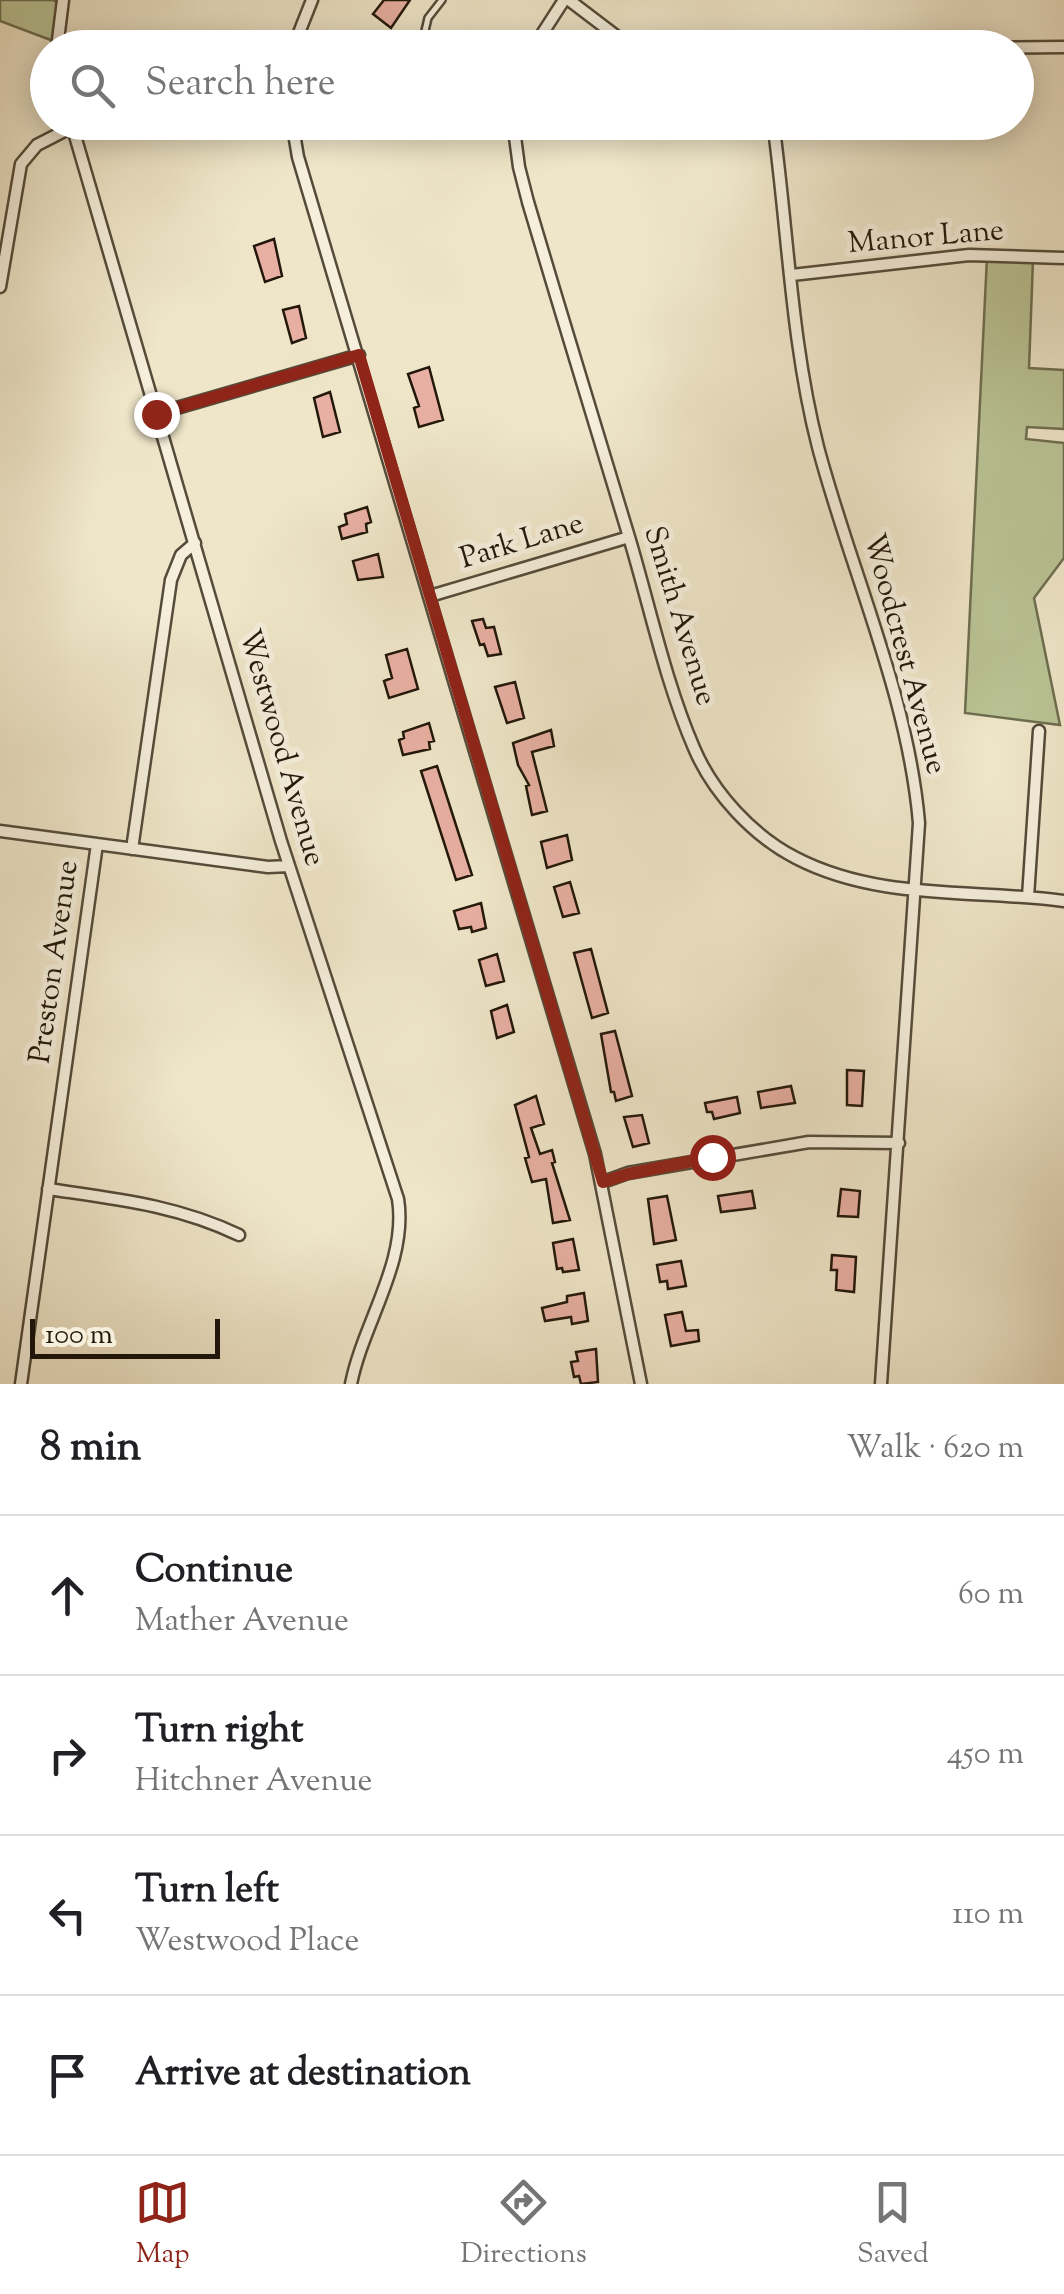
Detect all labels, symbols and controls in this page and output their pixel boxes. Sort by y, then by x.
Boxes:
search box [30,30,1034,140]
icon: search [65,58,120,113]
text: Search here [145,58,336,112]
street label: Manor Lane [846,210,1006,266]
route end [134,392,180,438]
street label: Park Lane [455,503,589,581]
street label: Smith Avenue [631,521,727,711]
street label: Woodcrest Avenue [851,529,957,779]
street label: Westwood Avenue [227,625,335,871]
street label: Preston Avenue [19,858,91,1066]
route start [690,1135,736,1181]
scale bar [30,1314,220,1358]
text: 100 m [45,1316,113,1356]
text: 8 min [40,1419,141,1479]
text: Walk · 620 m [846,1426,1024,1472]
text: Continue [135,1545,293,1599]
icon: ahead [40,1568,95,1623]
text: 60 m [958,1572,1024,1618]
text: Mather Avenue [135,1599,349,1645]
text: Turn right [135,1705,303,1759]
icon: right [40,1728,95,1783]
text: 450 m [947,1732,1024,1778]
text: Hitchner Avenue [135,1759,373,1805]
text: Turn left [135,1865,279,1919]
icon: left [40,1888,95,1943]
text: 110 m [952,1892,1024,1938]
text: Westwood Place [135,1919,359,1965]
icon: arrive [40,2048,95,2103]
text: Arrive at destination [135,2048,471,2102]
tab: Map [135,2175,190,2275]
tab: Directions [460,2175,587,2275]
tab: Saved [857,2175,929,2275]

